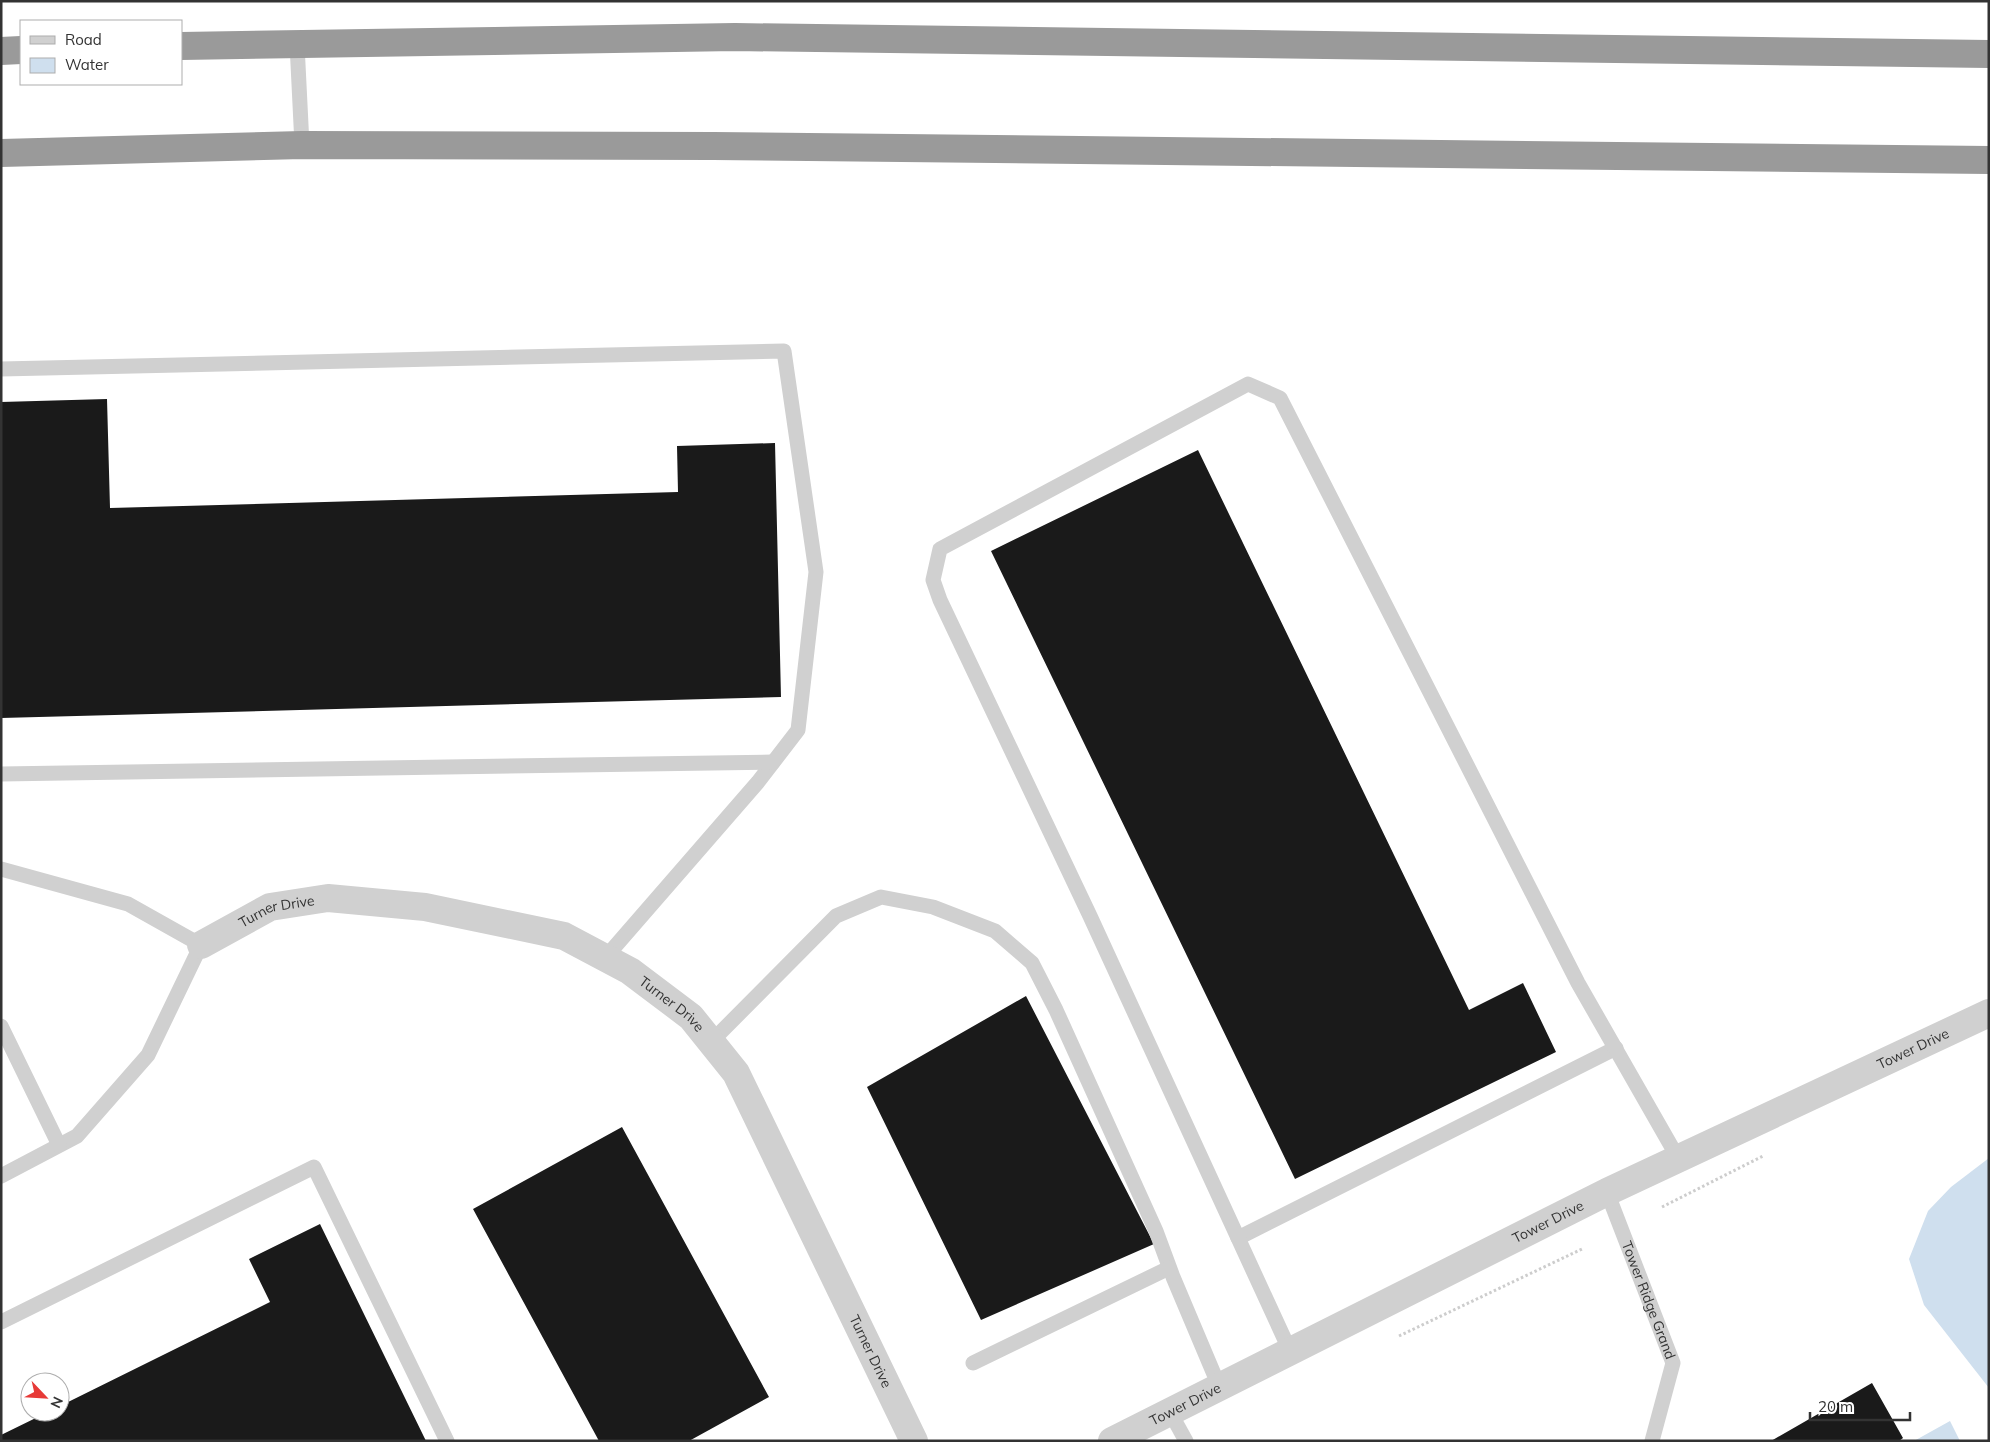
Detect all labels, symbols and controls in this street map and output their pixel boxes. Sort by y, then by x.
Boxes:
legend [20,20,182,85]
text: Road [65,30,102,49]
text: Water [65,55,109,74]
street label: Turner Drive [236,891,316,931]
street label: Turner Drive [636,972,708,1036]
street label: Tower Drive [1874,1024,1952,1073]
street label: Tower Drive [1509,1196,1587,1247]
street label: Tower Ridge Grand [1618,1239,1680,1362]
street label: Turner Drive [845,1312,896,1391]
north arrow [20,1372,70,1422]
street label: Tower Drive [1147,1379,1224,1430]
scale bar [1810,1390,1910,1422]
text: N [46,1394,67,1411]
text: 20 m [1818,1397,1853,1416]

